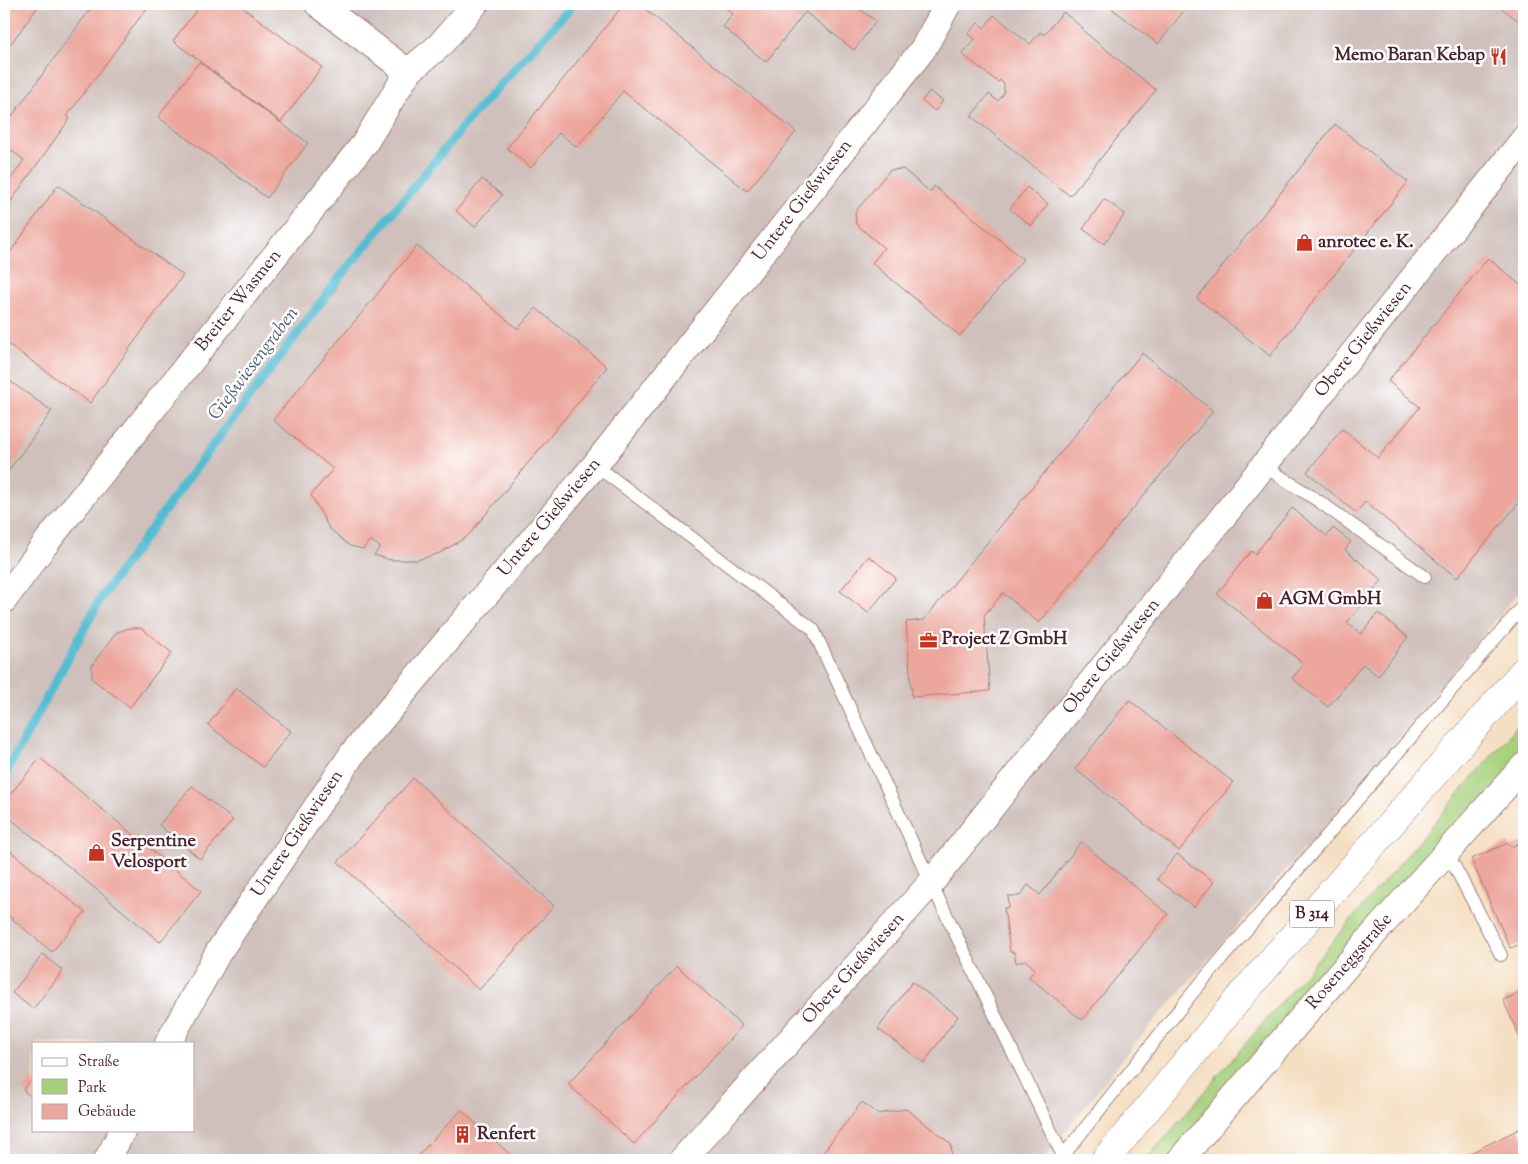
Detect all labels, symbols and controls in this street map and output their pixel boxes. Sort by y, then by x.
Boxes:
place label: Memo Baran Kebap [1335,43,1485,69]
restaurant icon: Memo Baran Kebap [1489,46,1509,66]
street label: Untere Gießwiesen [747,134,859,268]
place label: anrotec e. K. [1318,230,1414,256]
shop icon: anrotec e. K. [1294,233,1314,253]
street label: Breiter Wasmen [190,244,289,358]
street label: Obere Gießwiesen [1309,276,1419,404]
water label: Gießwiesengraben [202,302,306,426]
street label: Untere Gießwiesen [492,452,608,583]
place label: AGM GmbH [1279,587,1382,613]
shop icon: AGM GmbH [1255,590,1275,610]
street label: Obere Gießwiesen [1057,593,1167,721]
place label: Project Z GmbH [942,627,1068,653]
office icon: Project Z GmbH [918,630,938,650]
street label: Untere Gießwiesen [246,765,351,903]
place label: Serpentine Velosport [111,829,196,876]
shop icon: Serpentine Velosport [87,842,107,862]
road number: B 314 [1290,901,1334,928]
street label: Obere Gießwiesen [797,907,912,1031]
street label: Roseneggstraße [1301,908,1399,1016]
legend [32,1042,195,1132]
text: Straße [78,1052,120,1073]
text: Park [78,1078,107,1099]
text: Gebäude [78,1102,136,1123]
place label: Renfert [477,1122,536,1148]
building icon: Renfert [453,1125,473,1145]

